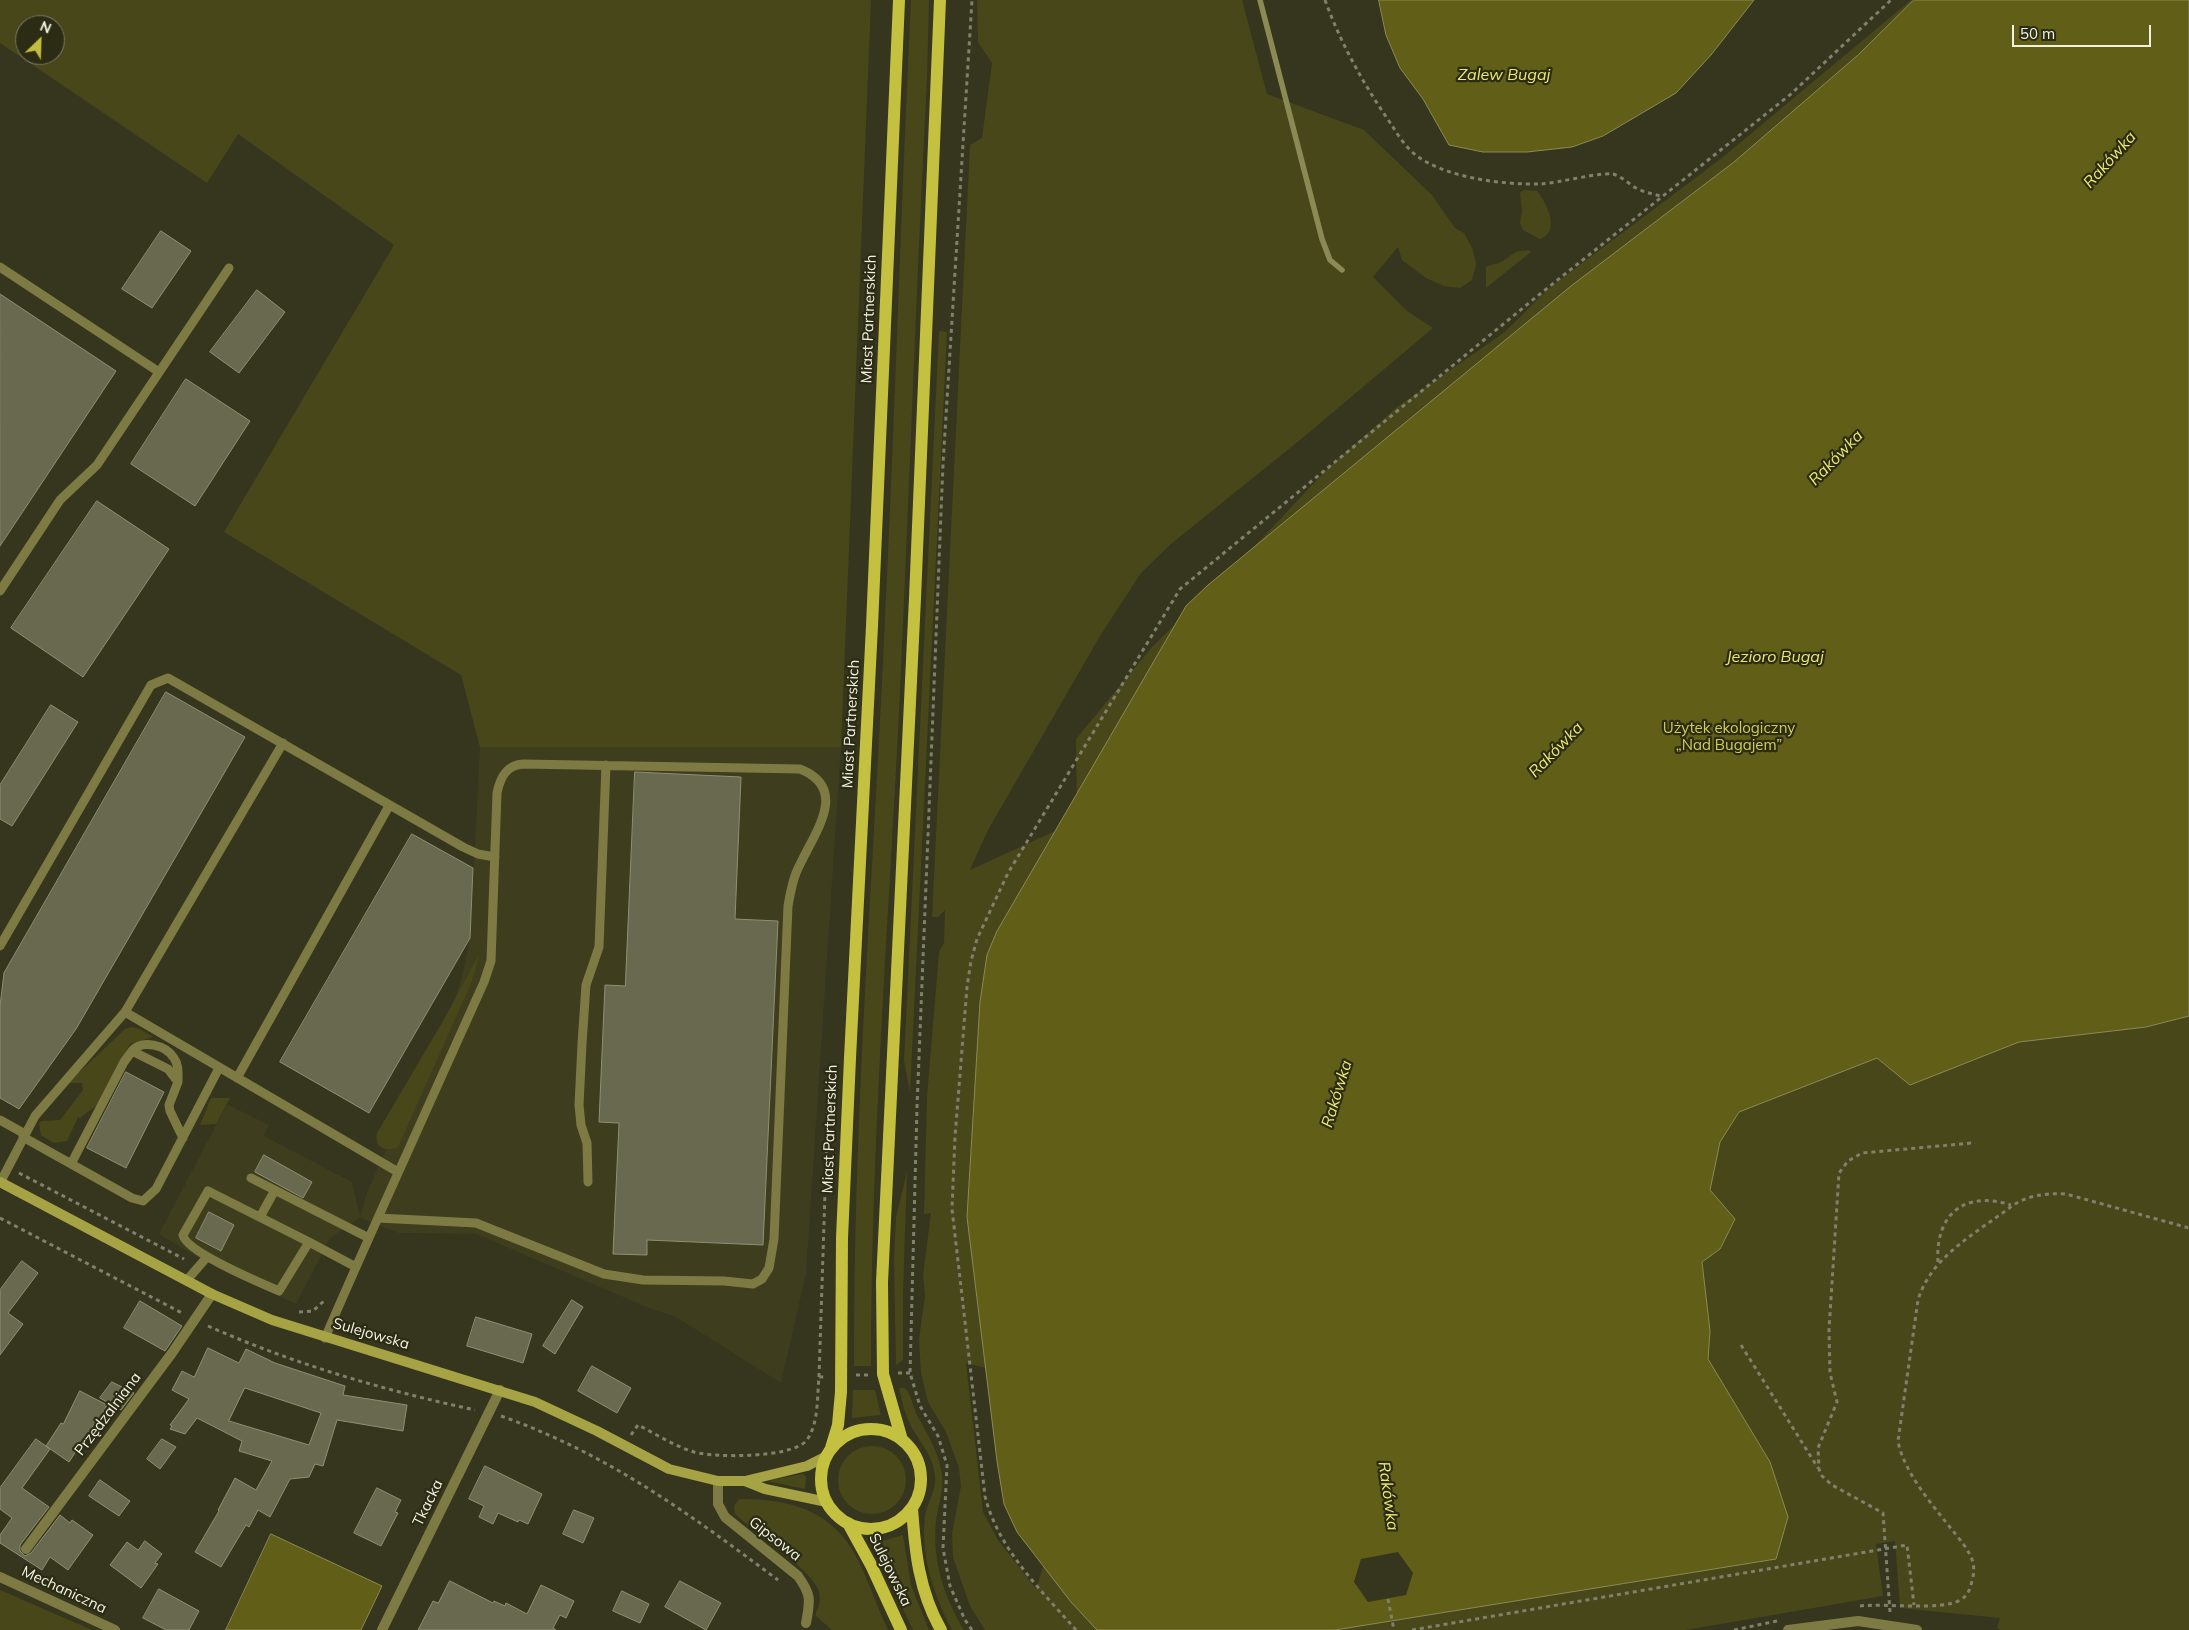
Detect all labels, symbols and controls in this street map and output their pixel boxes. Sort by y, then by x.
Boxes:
north arrow [15,15,65,65]
scale bar [2014,15,2153,47]
text: N [37,17,54,38]
text: 50 m [2020,24,2055,43]
water label: Zalew Bugaj [1458,65,1550,85]
water label: Rakówka [2080,128,2140,192]
street label: Miast Partnerskich [858,254,880,384]
water label: Rakówka [1805,426,1867,490]
water label: Jezioro Bugaj [1726,647,1824,667]
street label: Miast Partnerskich [839,659,863,789]
water label: Rakówka [1525,718,1587,782]
park label: Użytek ekologiczny „Nad Bugajem” [1663,719,1795,754]
water label: Rakówka [1318,1058,1356,1130]
street label: Miast Partnerskich [819,1064,841,1194]
street label: Sulejowska [331,1314,411,1354]
street label: Przędzalniana [71,1369,145,1459]
water label: Rakówka [1374,1460,1402,1532]
street label: Tkacka [409,1477,447,1529]
street label: Gipsowa [745,1513,805,1565]
street label: Sulejowska [865,1531,915,1609]
street label: Mechaniczna [19,1562,109,1618]

